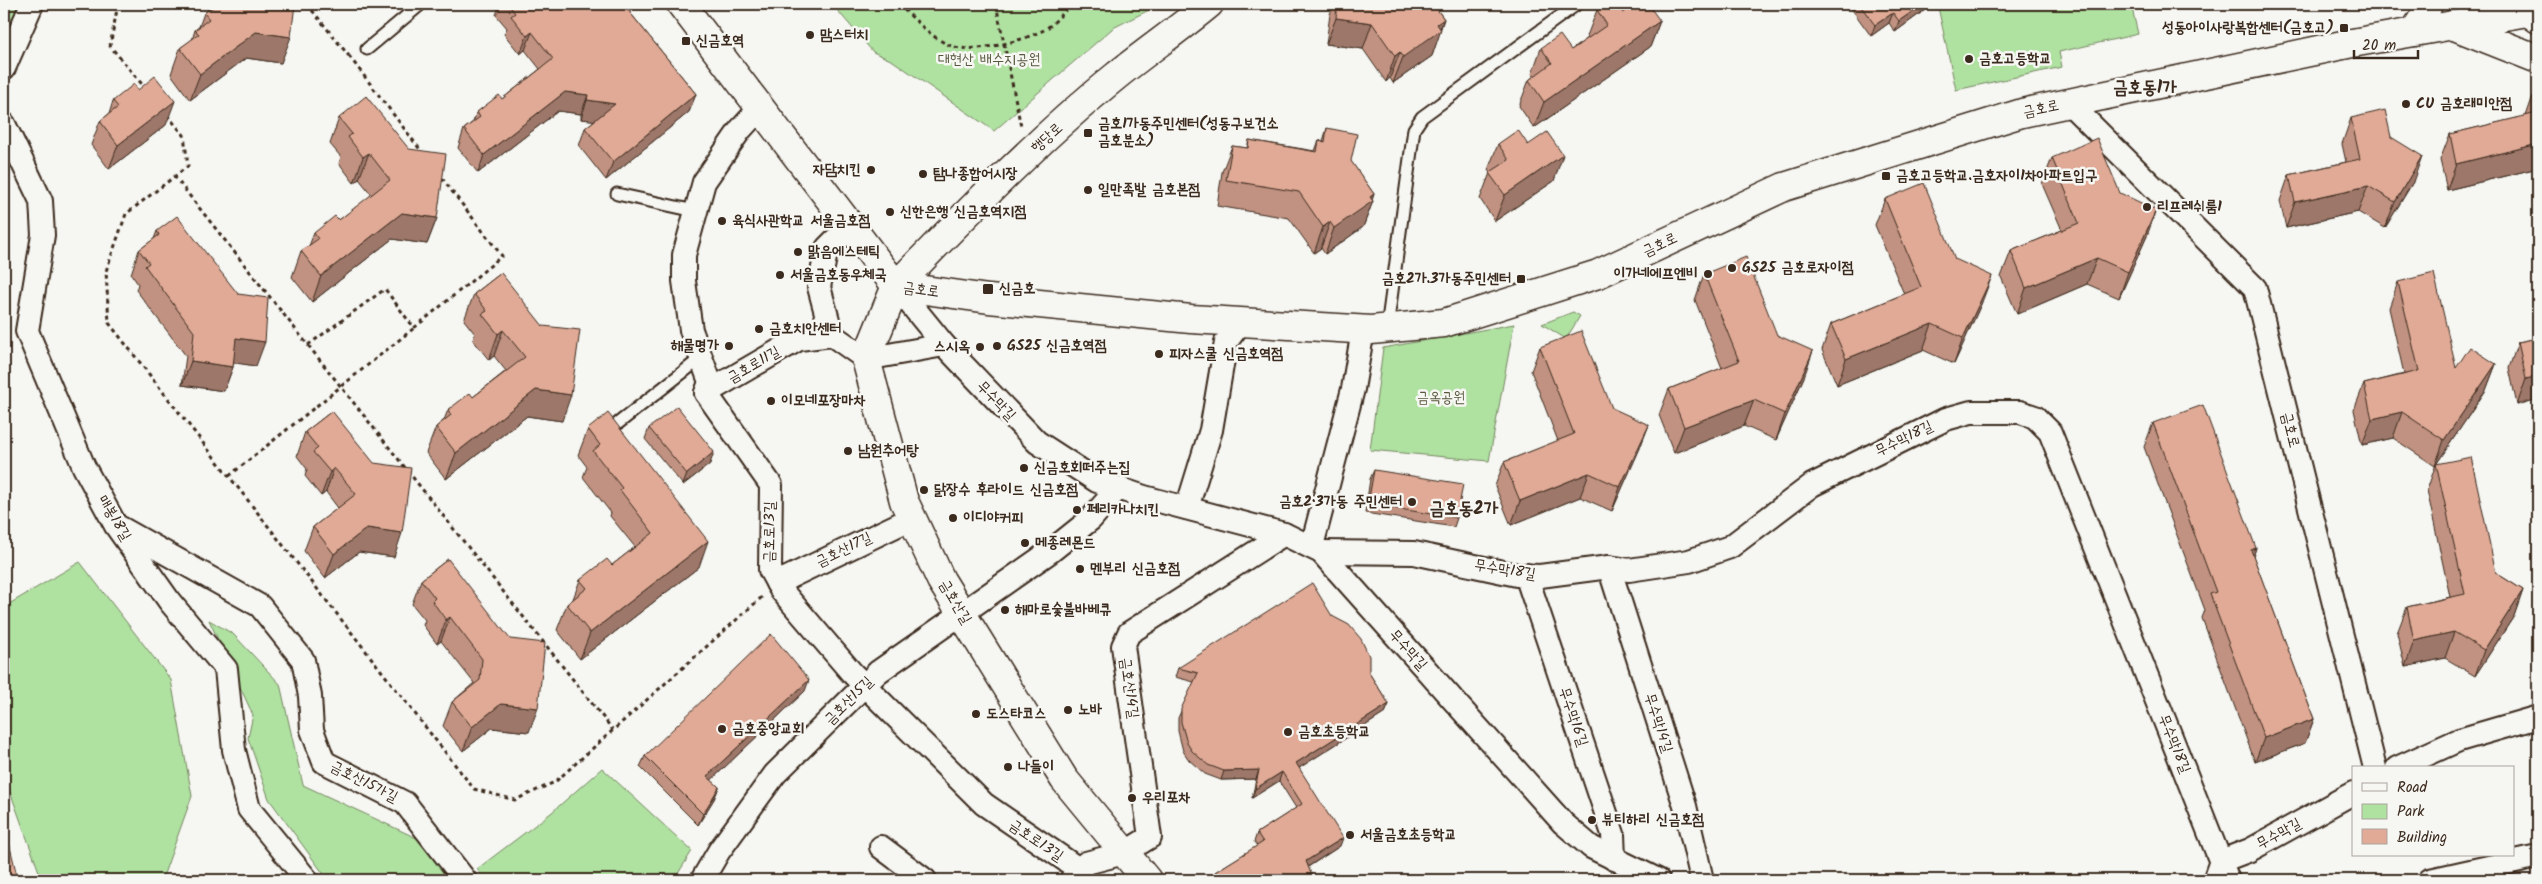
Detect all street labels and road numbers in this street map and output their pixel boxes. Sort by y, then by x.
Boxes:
street label: 금호로 [2021,93,2061,125]
street label: 행당로 [1026,117,1068,159]
street label: 금호로 [1639,226,1681,264]
street label: 금호로 [901,276,941,304]
street label: 금호로11길 [723,340,785,390]
street label: 무수막길 [971,375,1021,427]
street label: 금호로 [2274,410,2306,450]
street label: 무수막18길 [1871,415,1937,463]
street label: 매봉18길 [91,490,137,546]
street label: 금호로13길 [757,501,783,563]
street label: 금호산17길 [812,526,876,574]
street label: 무수막18길 [1472,553,1538,587]
street label: 금호산길 [932,575,978,629]
street label: 무수막길 [1383,624,1433,676]
street label: 금호산14길 [1113,656,1145,720]
street label: 금호산15길 [819,671,879,731]
street label: 무수막16길 [1552,684,1594,750]
street label: 무수막14길 [1637,690,1679,756]
street label: 무수막18길 [2151,711,2197,777]
street label: 금호산15가길 [326,755,402,809]
street label: 무수막길 [2252,812,2306,856]
street label: 금호로13길 [1004,814,1068,868]

